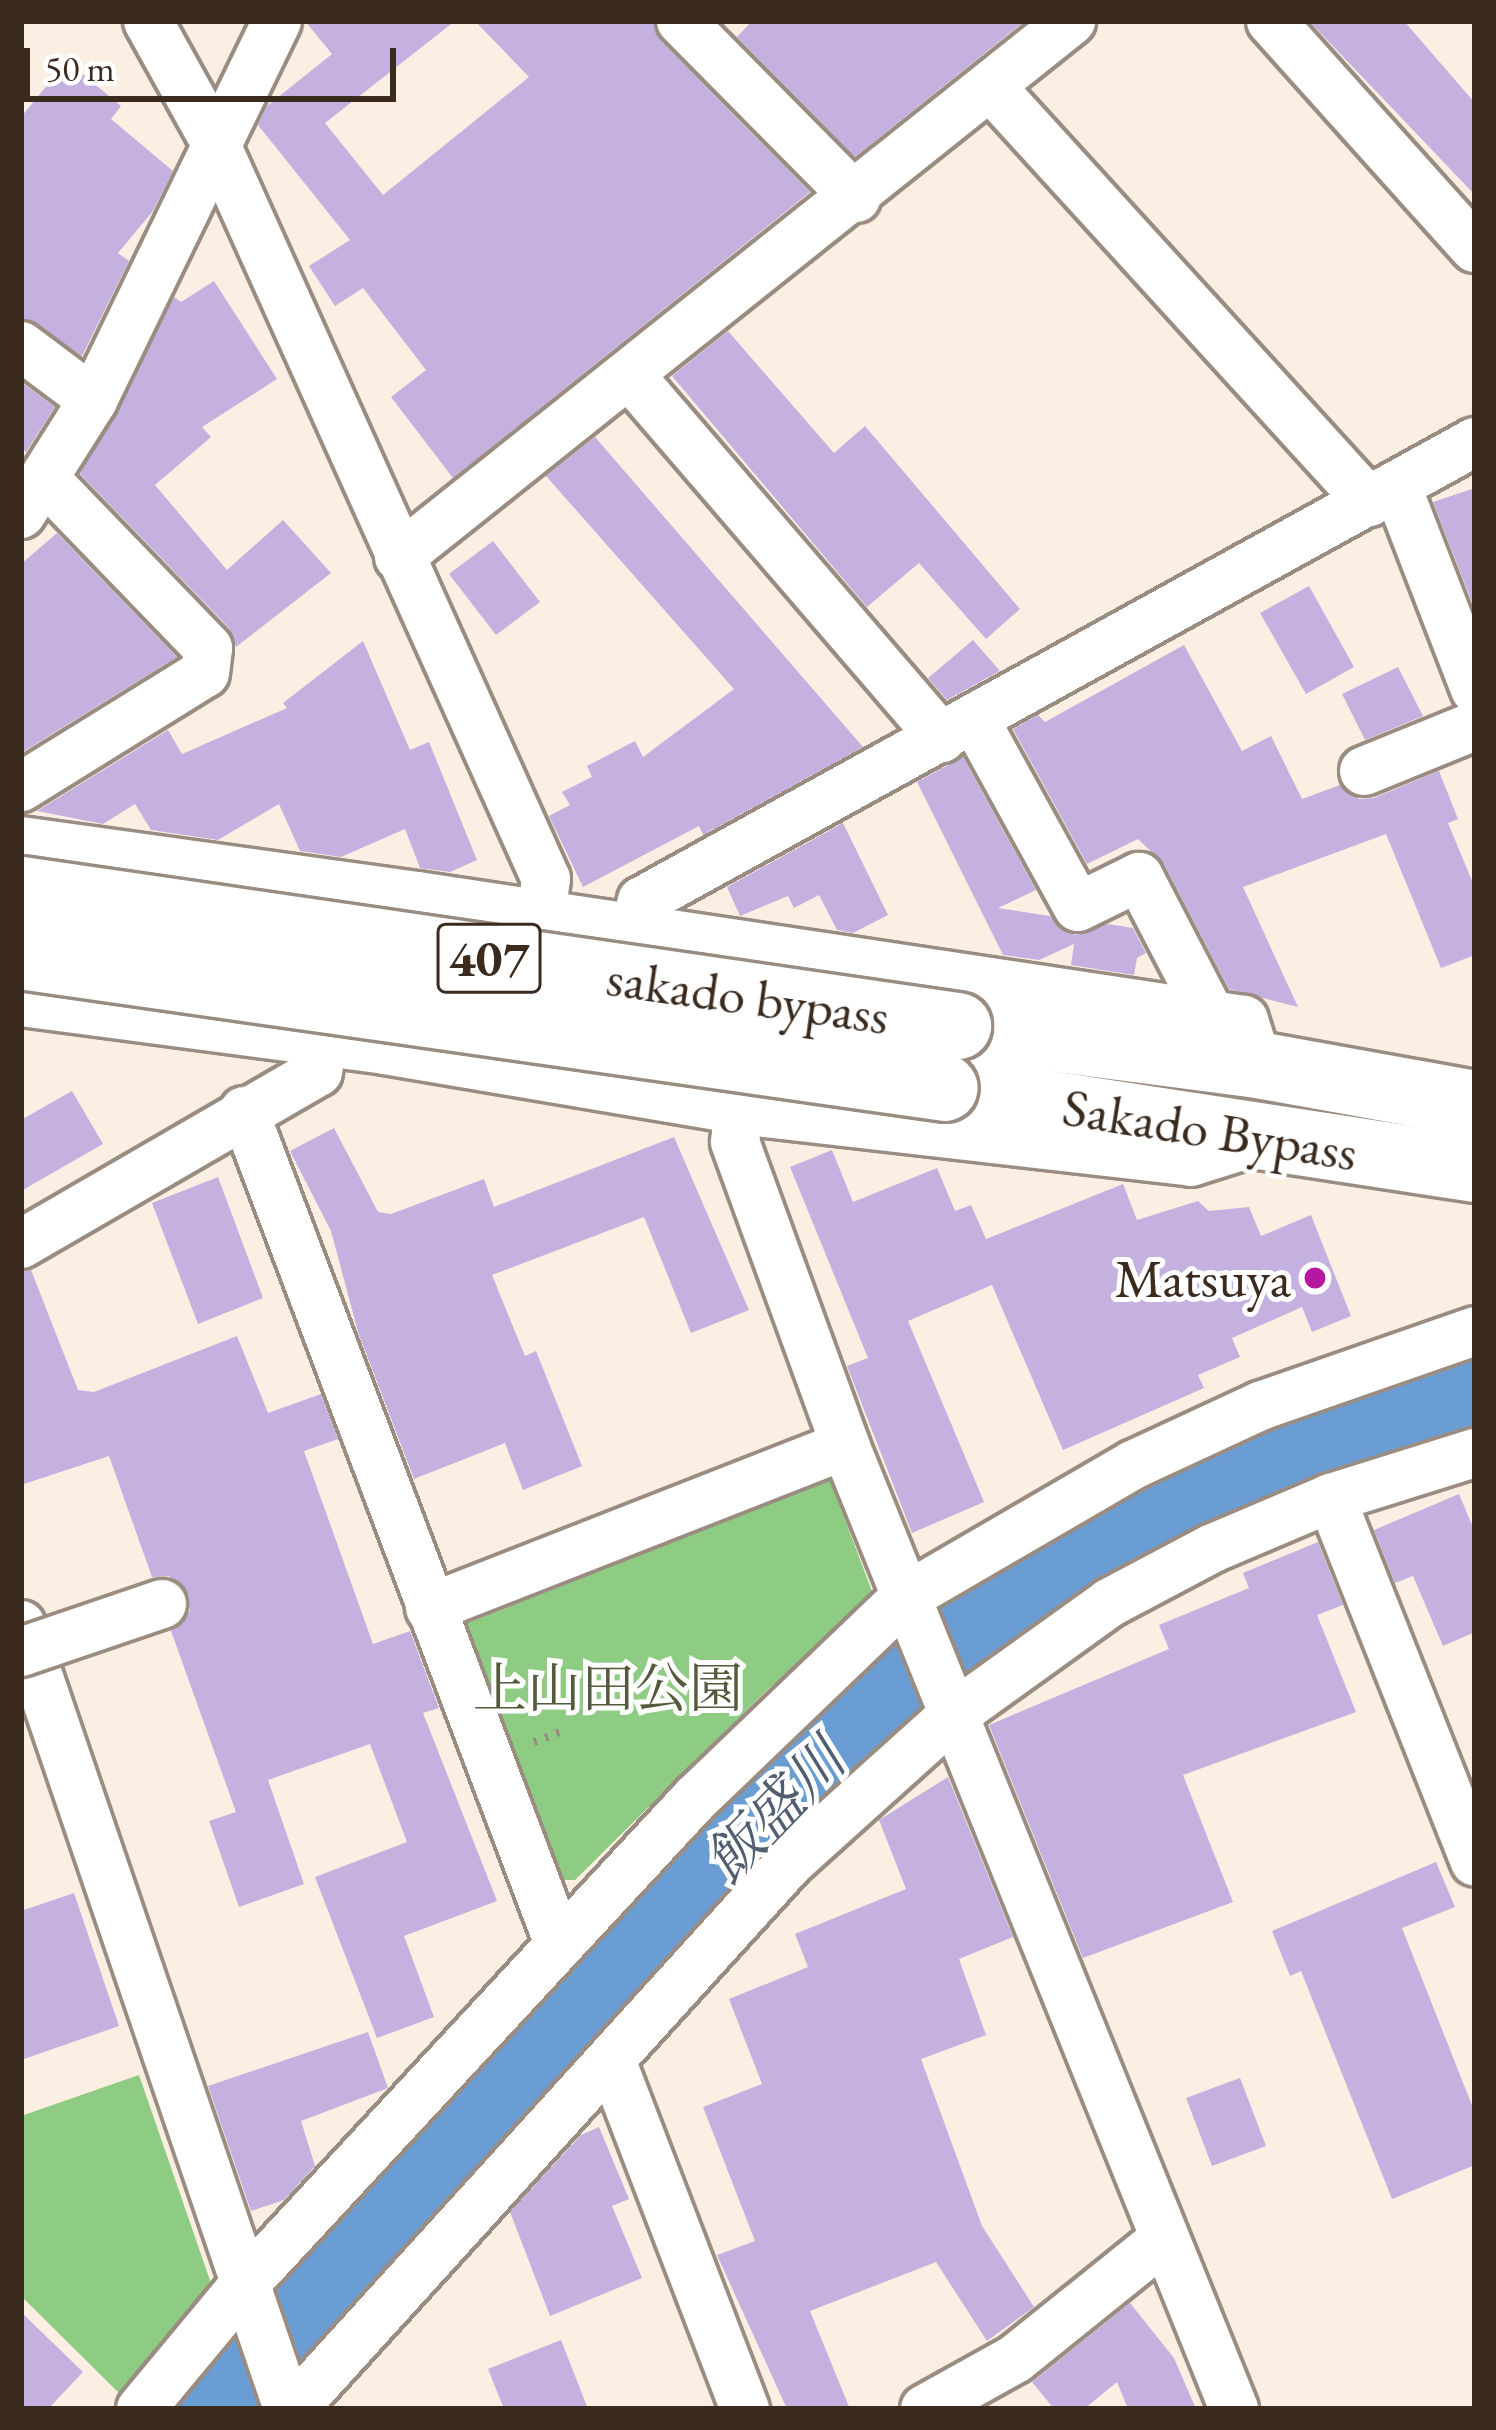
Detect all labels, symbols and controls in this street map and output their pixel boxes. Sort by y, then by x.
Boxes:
scale bar [30,24,402,98]
text: 50 m [45,45,115,92]
road number: 407 [435,913,543,1003]
street label: sakado bypass [603,944,893,1048]
street label: Sakado Bypass [1058,1074,1362,1184]
place label: Matsuya [1115,1246,1291,1310]
marker: Matsuya [1302,1265,1328,1291]
park label: 上山田公園 [473,1656,743,1720]
water label: 飯盛川 [691,1726,859,1896]

